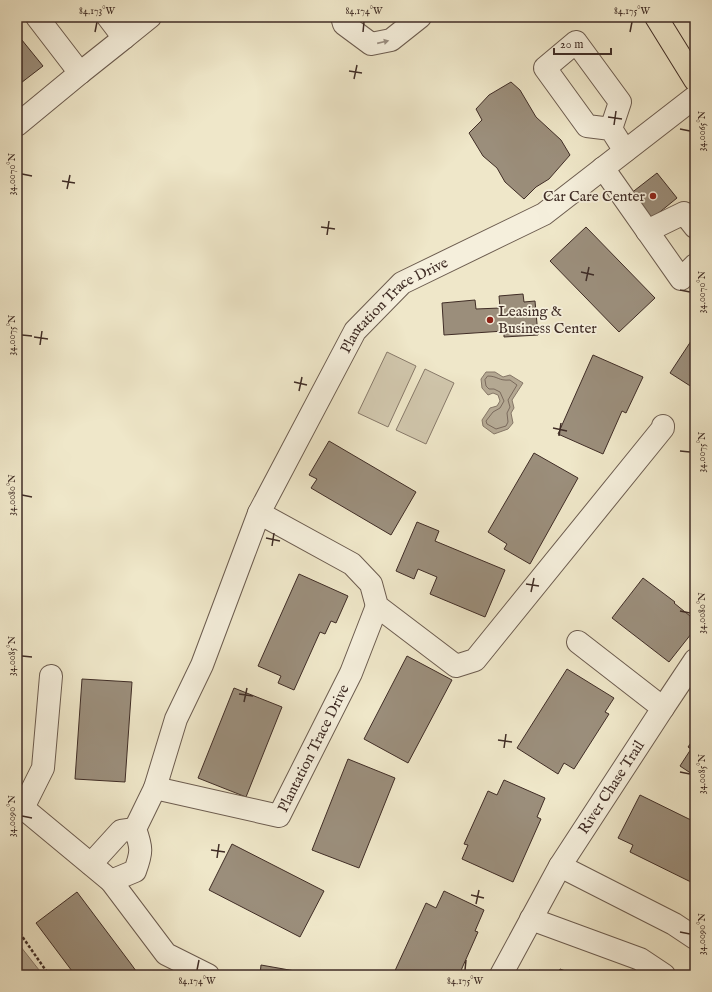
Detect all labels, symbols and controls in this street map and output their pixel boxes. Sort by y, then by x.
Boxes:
text: 84.173°W [79,5,115,18]
text: 84.174°W [345,5,383,18]
text: 84.175°W [614,5,650,18]
scale bar [554,30,611,56]
text: 20 m [560,37,583,52]
one-way arrow [376,38,389,44]
text: 34.0065°N [696,110,709,151]
text: 34.0070°N [6,153,19,195]
place label: Car Care Center [543,187,645,206]
marker: Car Care Center [648,191,658,201]
street label: Plantation Trace Drive [336,253,451,357]
text: 34.0070°N [696,271,709,313]
place label: Leasing & Business Center [498,302,597,338]
text: 34.0075°N [6,314,19,355]
marker: Leasing & Business Center [485,315,495,325]
text: 34.0075°N [696,431,709,472]
text: 34.0080°N [6,474,19,516]
text: 34.0080°N [696,592,709,634]
text: 34.0085°N [6,636,19,676]
street label: Plantation Trace Drive [273,681,354,816]
street label: River Chase Trail [574,736,649,838]
text: 34.0085°N [696,754,709,794]
text: 34.0090°N [6,795,19,837]
text: 34.0090°N [696,913,709,955]
text: 84.174°W [178,975,216,988]
text: 84.175°W [447,975,483,988]

